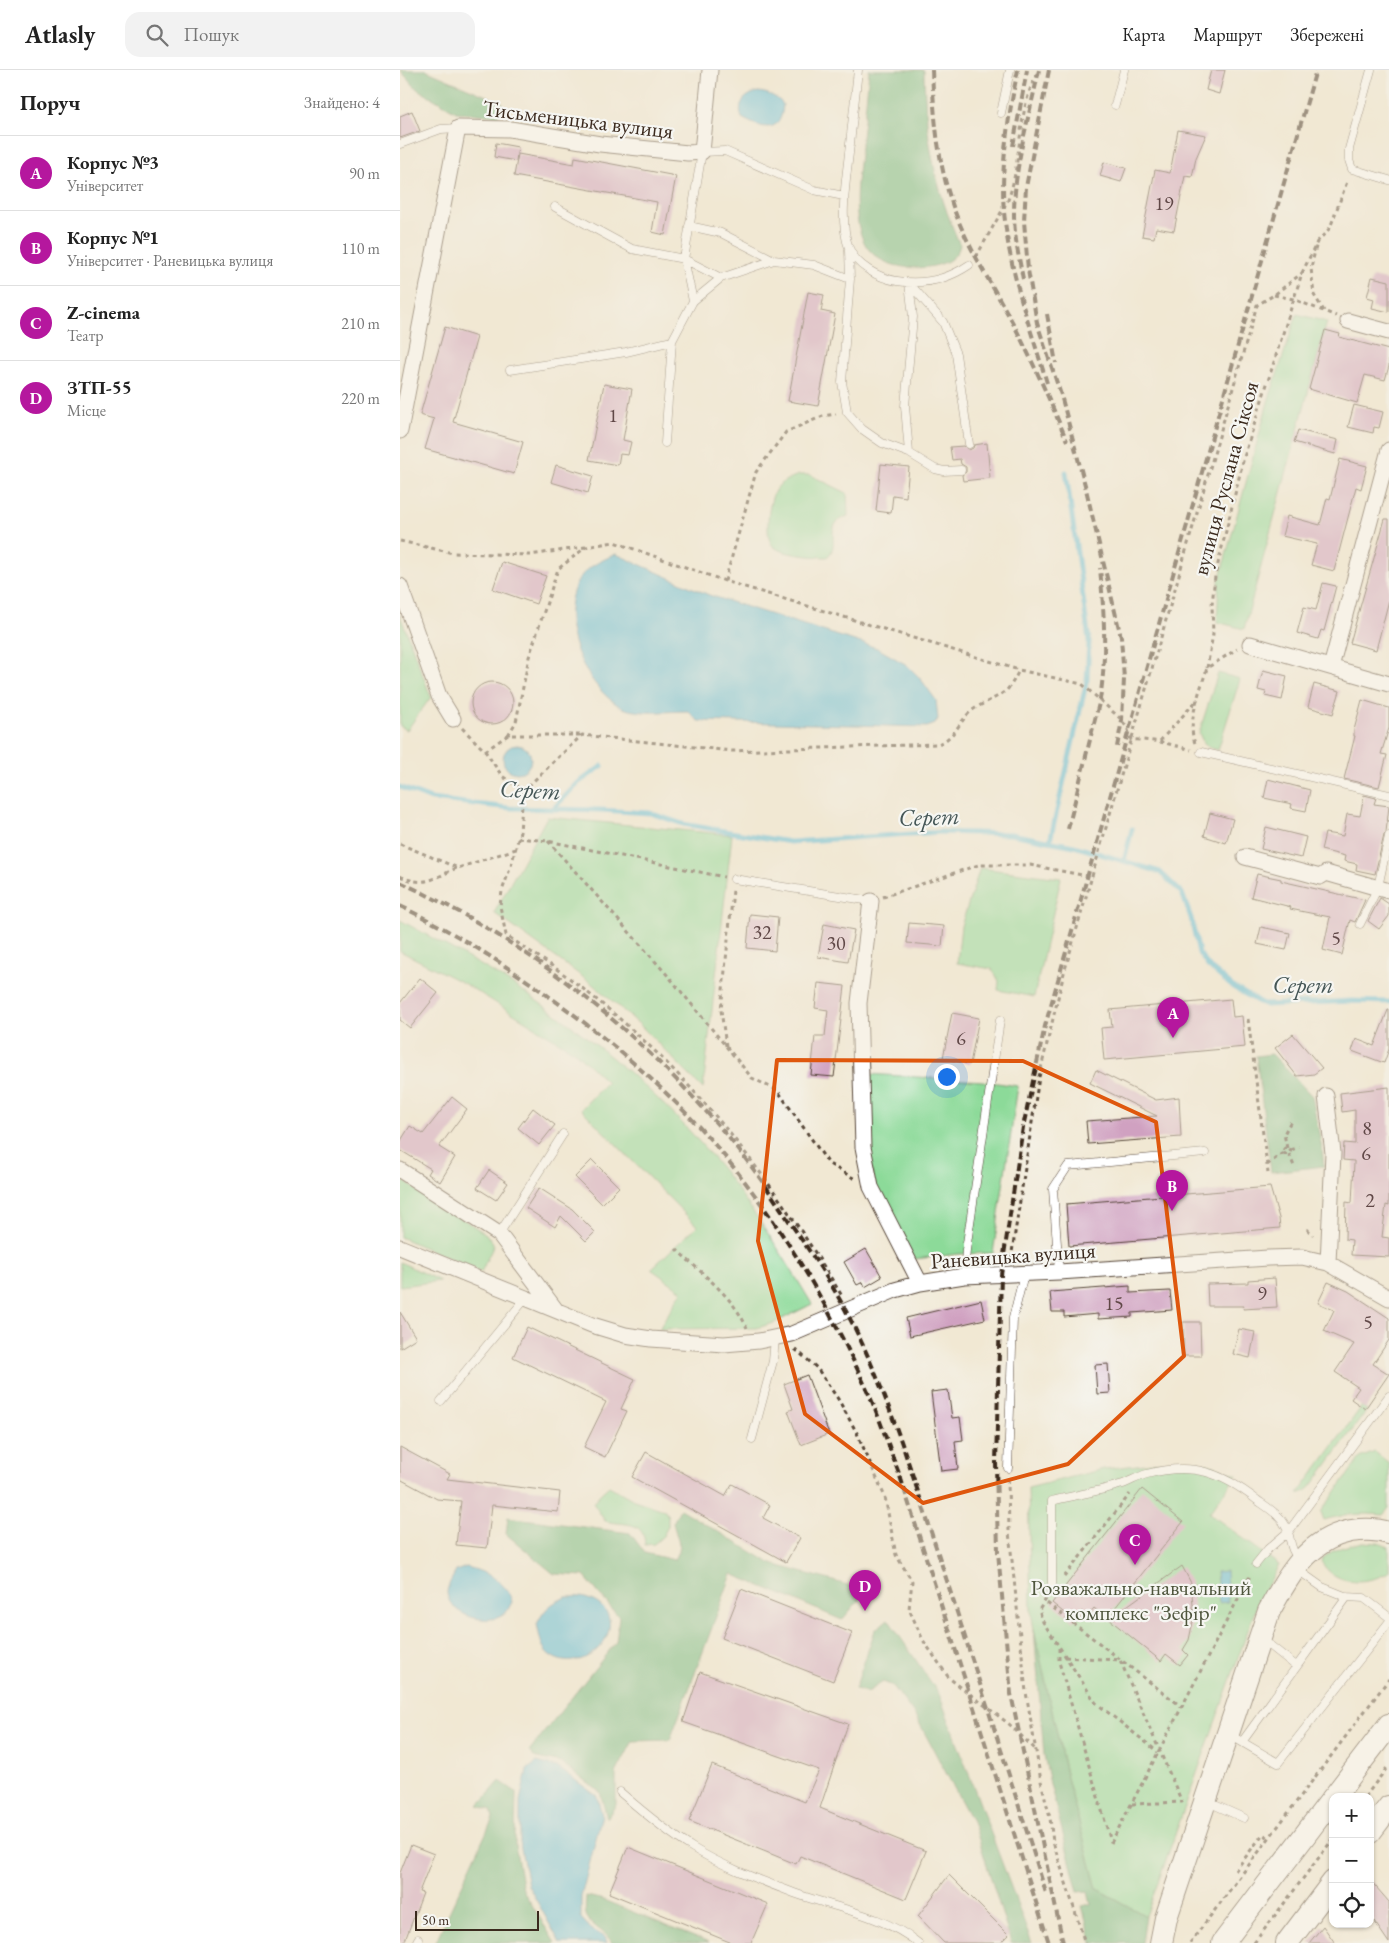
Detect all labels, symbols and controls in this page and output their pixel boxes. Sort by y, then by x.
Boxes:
search box [125,12,475,57]
text: Atlasly [25,19,95,50]
icon: search [143,21,171,49]
text: Пошук [183,22,239,47]
text: Карта [1122,23,1165,46]
text: Маршрут [1193,23,1262,46]
text: Збережені [1290,23,1364,46]
text: Поруч [20,89,80,116]
text: Знайдено: 4 [304,92,380,113]
street label: Тисьменицька вулиця [481,93,675,146]
text: Корпус №3 [67,150,159,175]
text: A [30,163,42,184]
text: 90 m [349,163,380,184]
text: Університет [67,175,143,196]
house number: 19 [1154,190,1174,216]
text: Корпус №1 [67,225,159,250]
text: B [31,238,41,259]
text: 110 m [341,238,380,259]
text: Університет · Раневицька вулиця [67,250,273,271]
text: Z-cinema [67,300,140,325]
text: C [30,313,42,334]
text: 210 m [341,313,380,334]
text: Театр [67,325,104,346]
text: ЗТП-55 [67,375,132,400]
street label: вулиця Руслана Сіксоя [1186,378,1265,578]
text: D [30,388,42,409]
text: 220 m [341,388,380,409]
text: Місце [67,400,106,421]
house number: 1 [608,402,618,428]
water label: Серет [499,772,561,807]
water label: Серет [898,800,960,833]
house number: 32 [752,919,772,945]
house number: 5 [1331,925,1341,951]
house number: 30 [826,930,846,956]
water label: Серет [1273,969,1333,1000]
pin: A [1157,997,1189,1038]
house number: 6 [956,1025,966,1051]
your location [934,1064,960,1090]
house number: 8 [1362,1115,1372,1141]
house number: 6 [1361,1140,1371,1166]
pin: B [1156,1170,1188,1211]
house number: 2 [1365,1187,1375,1213]
street label: Раневицька вулиця [929,1235,1097,1276]
house number: 9 [1257,1280,1267,1306]
house number: 15 [1104,1290,1124,1316]
house number: 5 [1363,1309,1373,1335]
pin: C [1119,1524,1151,1565]
pin: D [849,1570,881,1611]
park label: Розважально-навчальний комплекс "Зефір" [1031,1573,1252,1627]
map controls [1329,1793,1374,1928]
button: + [1329,1793,1374,1838]
button: − [1329,1838,1374,1883]
button: locate [1329,1883,1374,1928]
scale bar [415,1908,539,1931]
text: 50 m [422,1911,449,1929]

